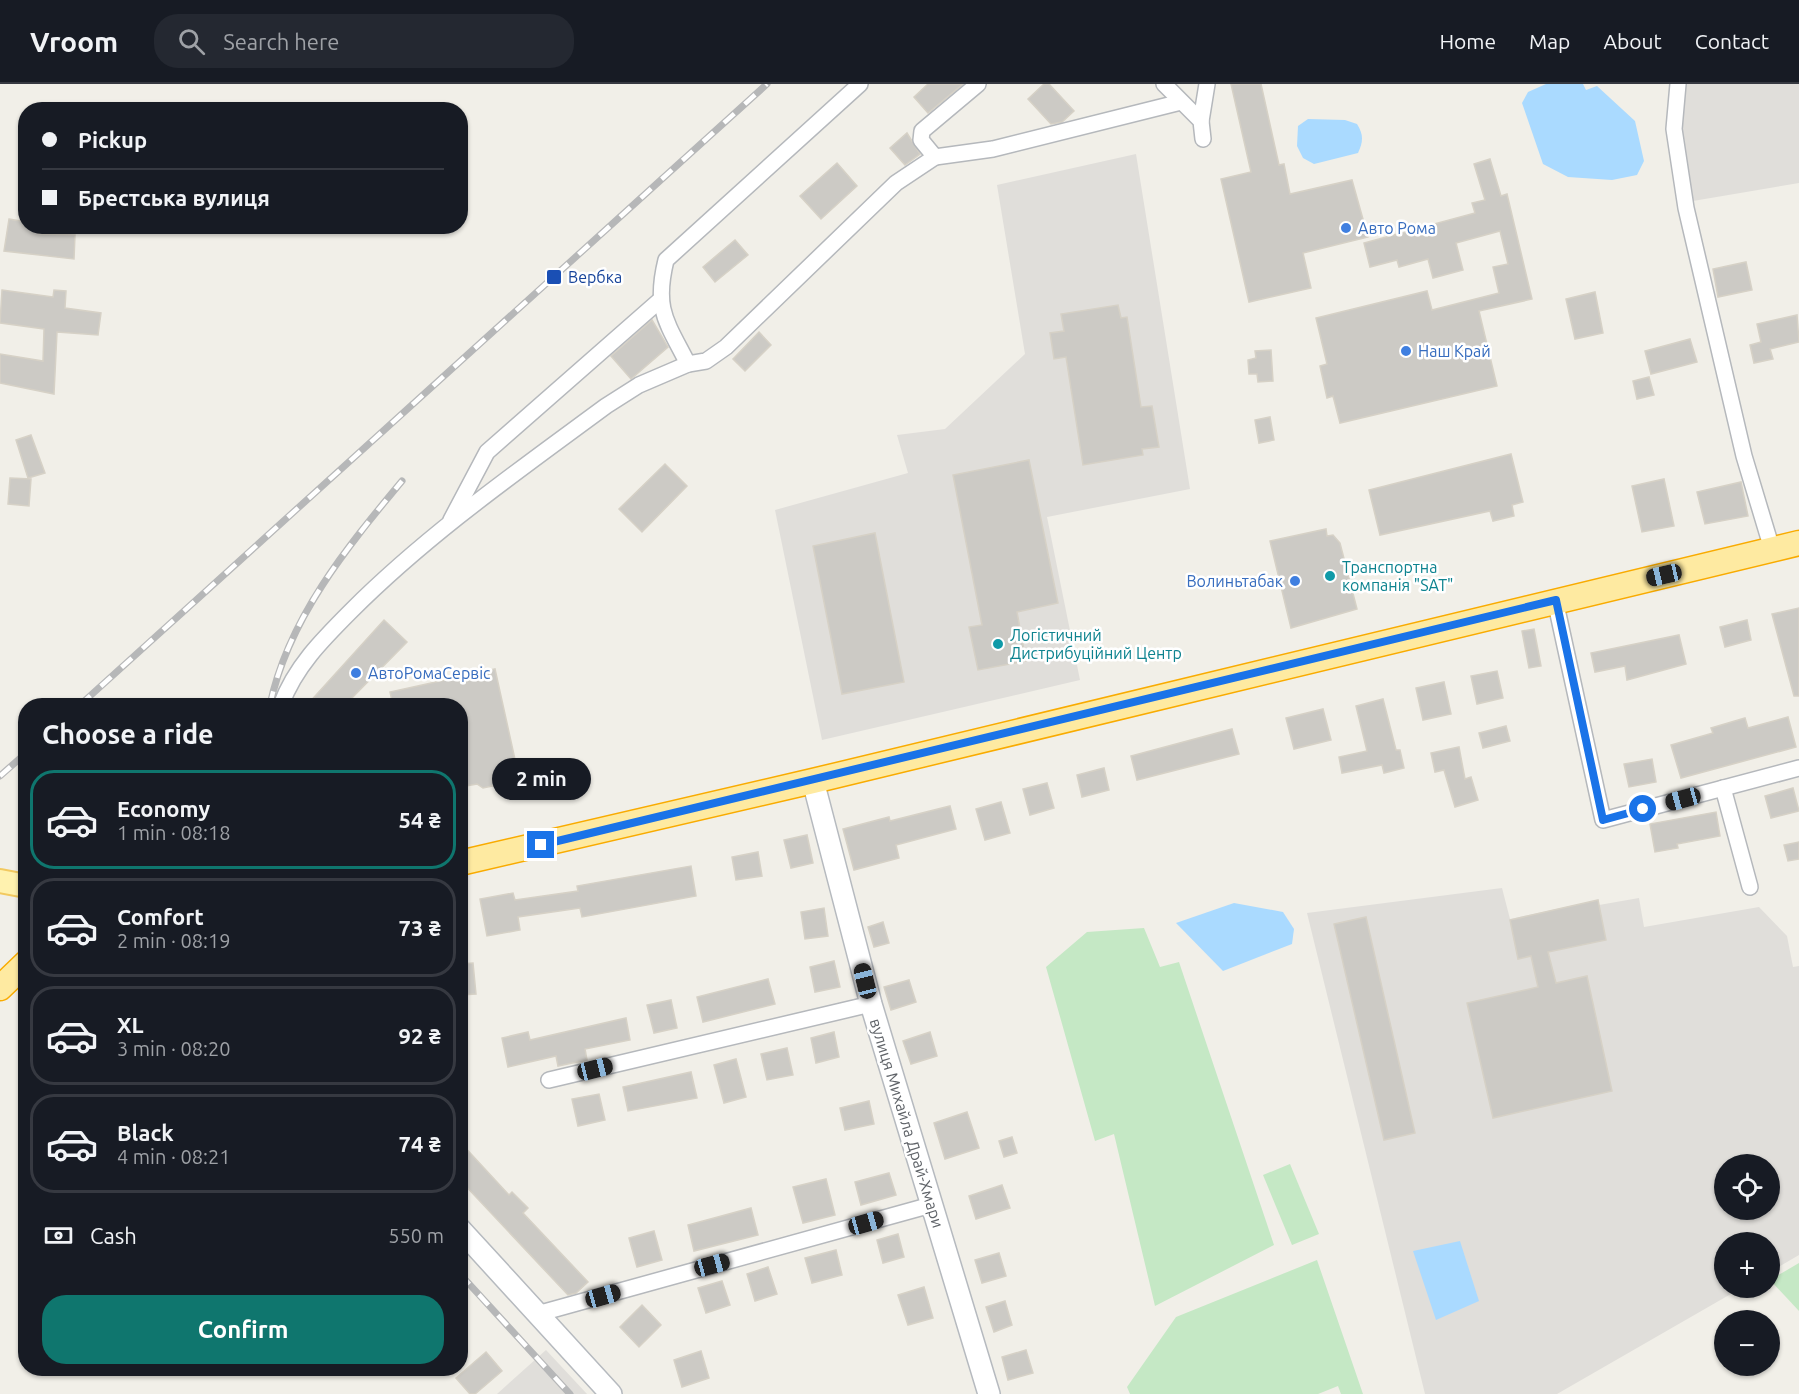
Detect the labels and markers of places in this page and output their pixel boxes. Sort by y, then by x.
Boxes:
place label: Авто Рома [1358,219,1436,237]
marker: Авто Рома [1339,221,1353,235]
marker: Вербка [545,268,563,286]
place label: Вербка [568,268,622,286]
place label: Наш Край [1418,342,1491,360]
marker: Наш Край [1399,344,1413,358]
place label: Транспортна компанія "SAT" [1342,558,1453,594]
marker: Транспортна компанія "SAT" [1323,569,1337,583]
place label: Волиньтабак [1186,572,1283,590]
marker: Волиньтабак [1288,574,1302,588]
place label: Логістичний Дистрибуційний Центр [1010,626,1182,662]
marker: Логістичний Дистрибуційний Центр [991,637,1005,651]
place label: АвтоРомаСервіс [368,664,491,682]
marker: АвтоРомаСервіс [349,666,363,680]

